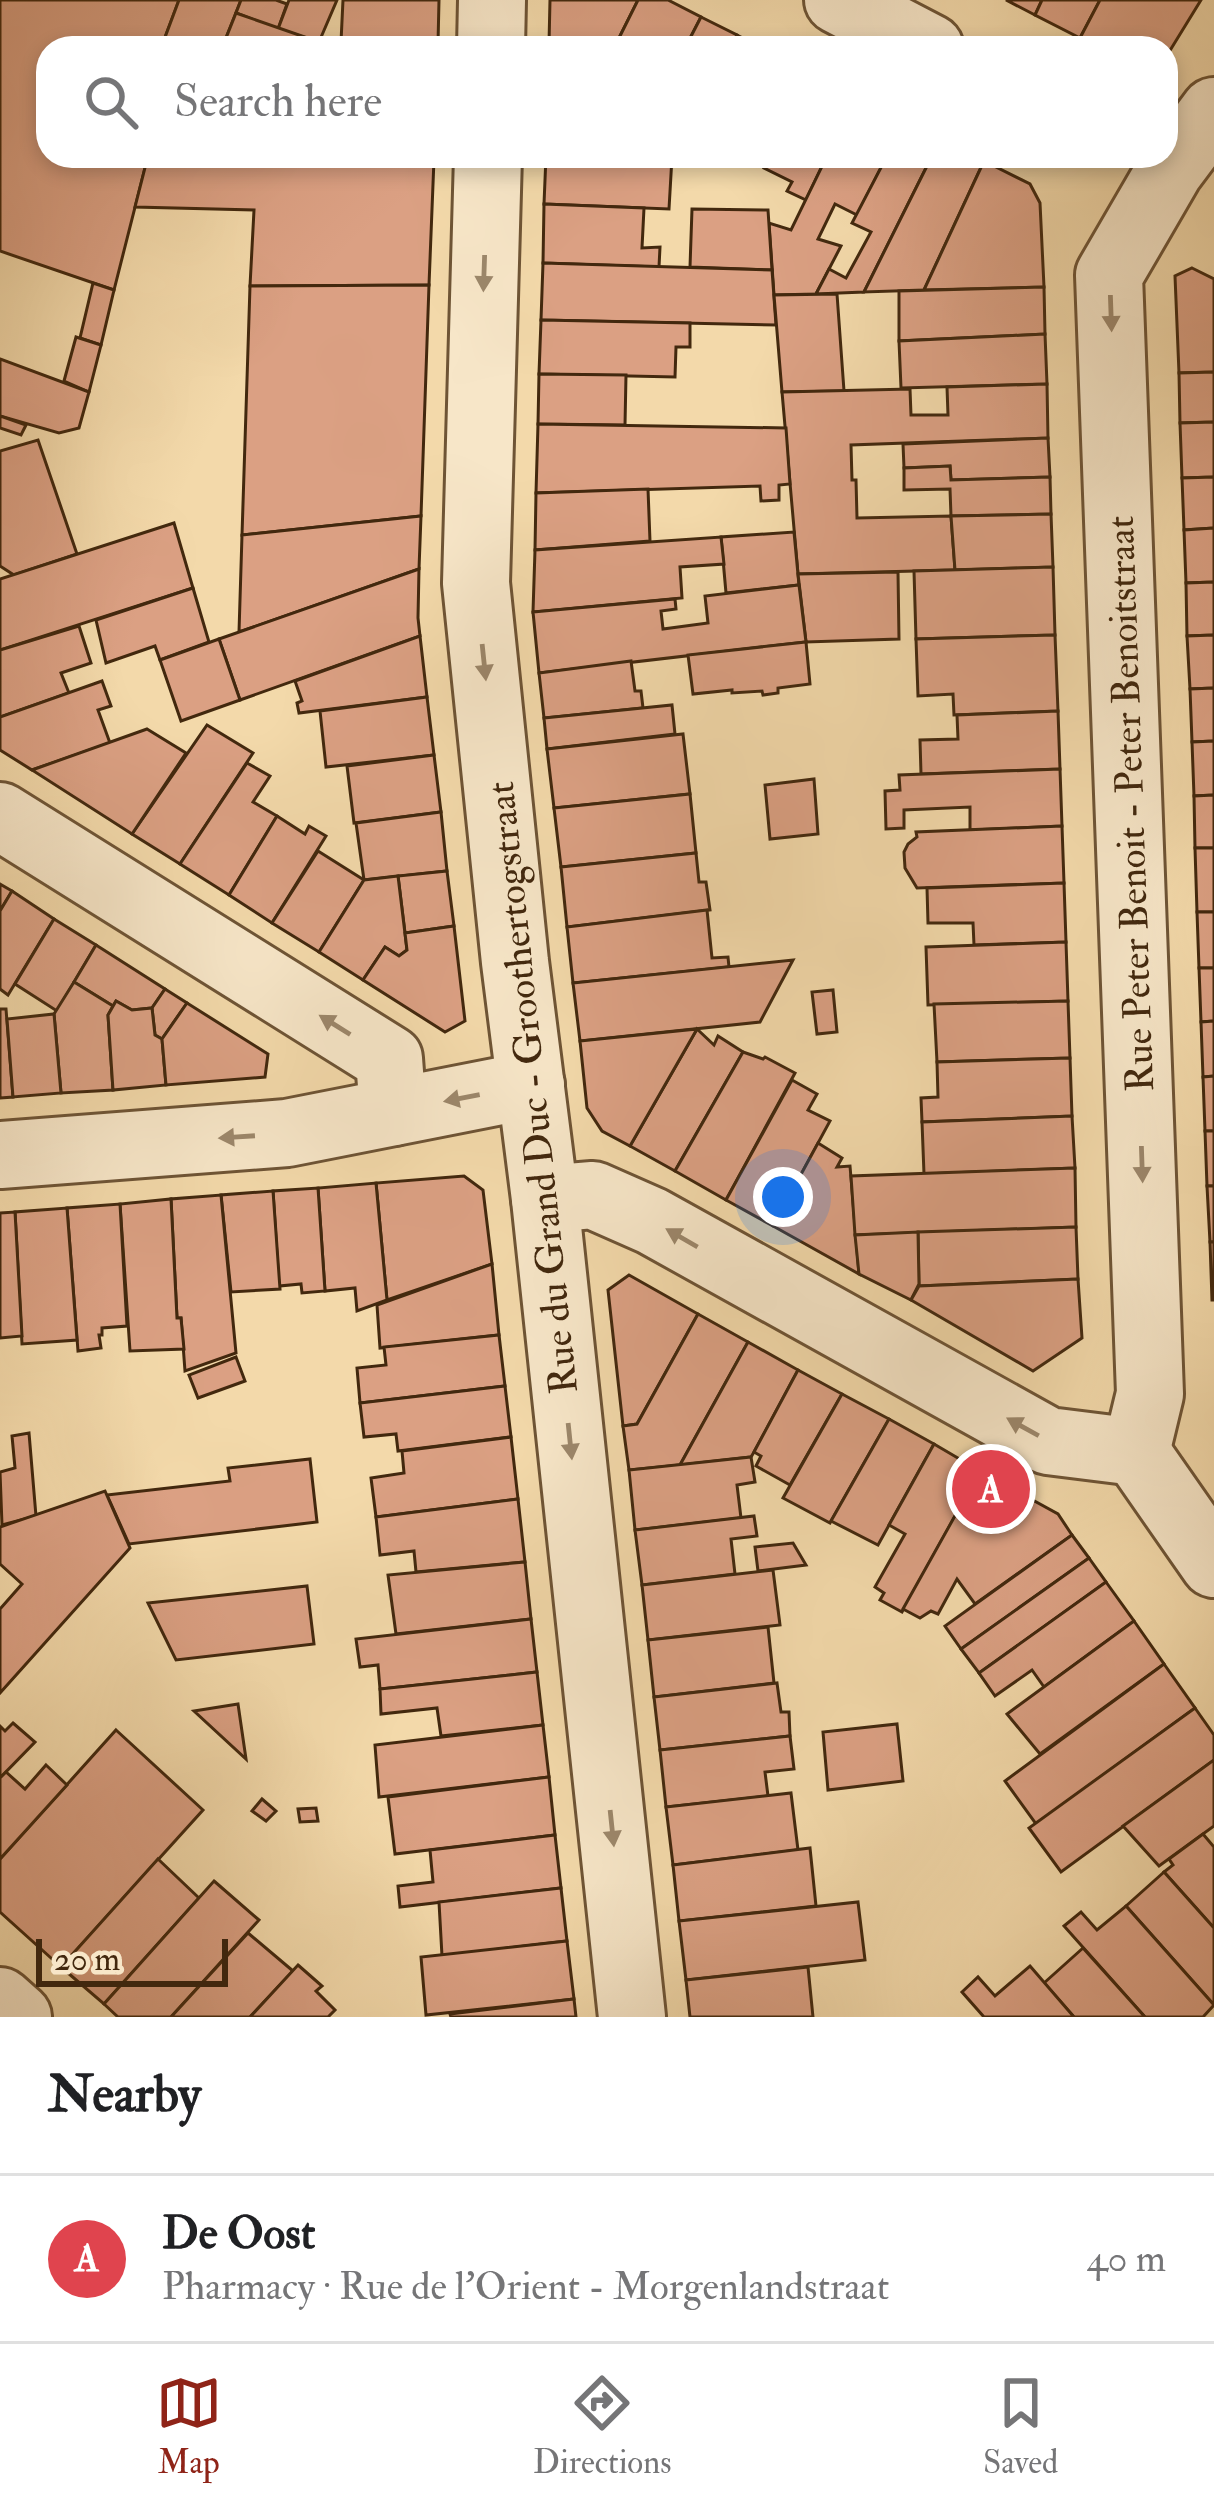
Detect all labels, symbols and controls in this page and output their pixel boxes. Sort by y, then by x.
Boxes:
search box [36,36,1178,168]
icon: search [78,69,144,135]
text: Search here [174,74,382,130]
one-way arrow [475,255,494,293]
one-way arrow [1102,295,1121,333]
street label: Rue Peter Benoit - Peter Benoitstraat [1096,515,1165,1093]
one-way arrow [475,644,494,682]
street label: Rue du Grand Duc - Groothertogstraat [476,779,589,1396]
one-way arrow [318,1015,351,1037]
one-way arrow [443,1089,480,1108]
one-way arrow [218,1127,255,1146]
one-way arrow [1132,1146,1151,1184]
your location [753,1167,813,1227]
one-way arrow [665,1229,699,1250]
one-way arrow [1006,1418,1039,1439]
one-way arrow [561,1423,580,1460]
pin: A [952,1444,1030,1534]
one-way arrow [603,1810,622,1848]
scale bar [36,1933,228,1986]
text: 20 m [54,1939,120,1980]
text: Nearby [48,2063,201,2127]
text: De Oost [162,2206,315,2262]
text: A [75,2234,99,2283]
text: 40 m [1087,2234,1166,2283]
text: Pharmacy · Rue de l'Orient - Morgenlandstraat [162,2262,889,2311]
tab: Map [156,2370,222,2483]
tab: Directions [533,2370,672,2483]
tab: Saved [983,2370,1058,2483]

